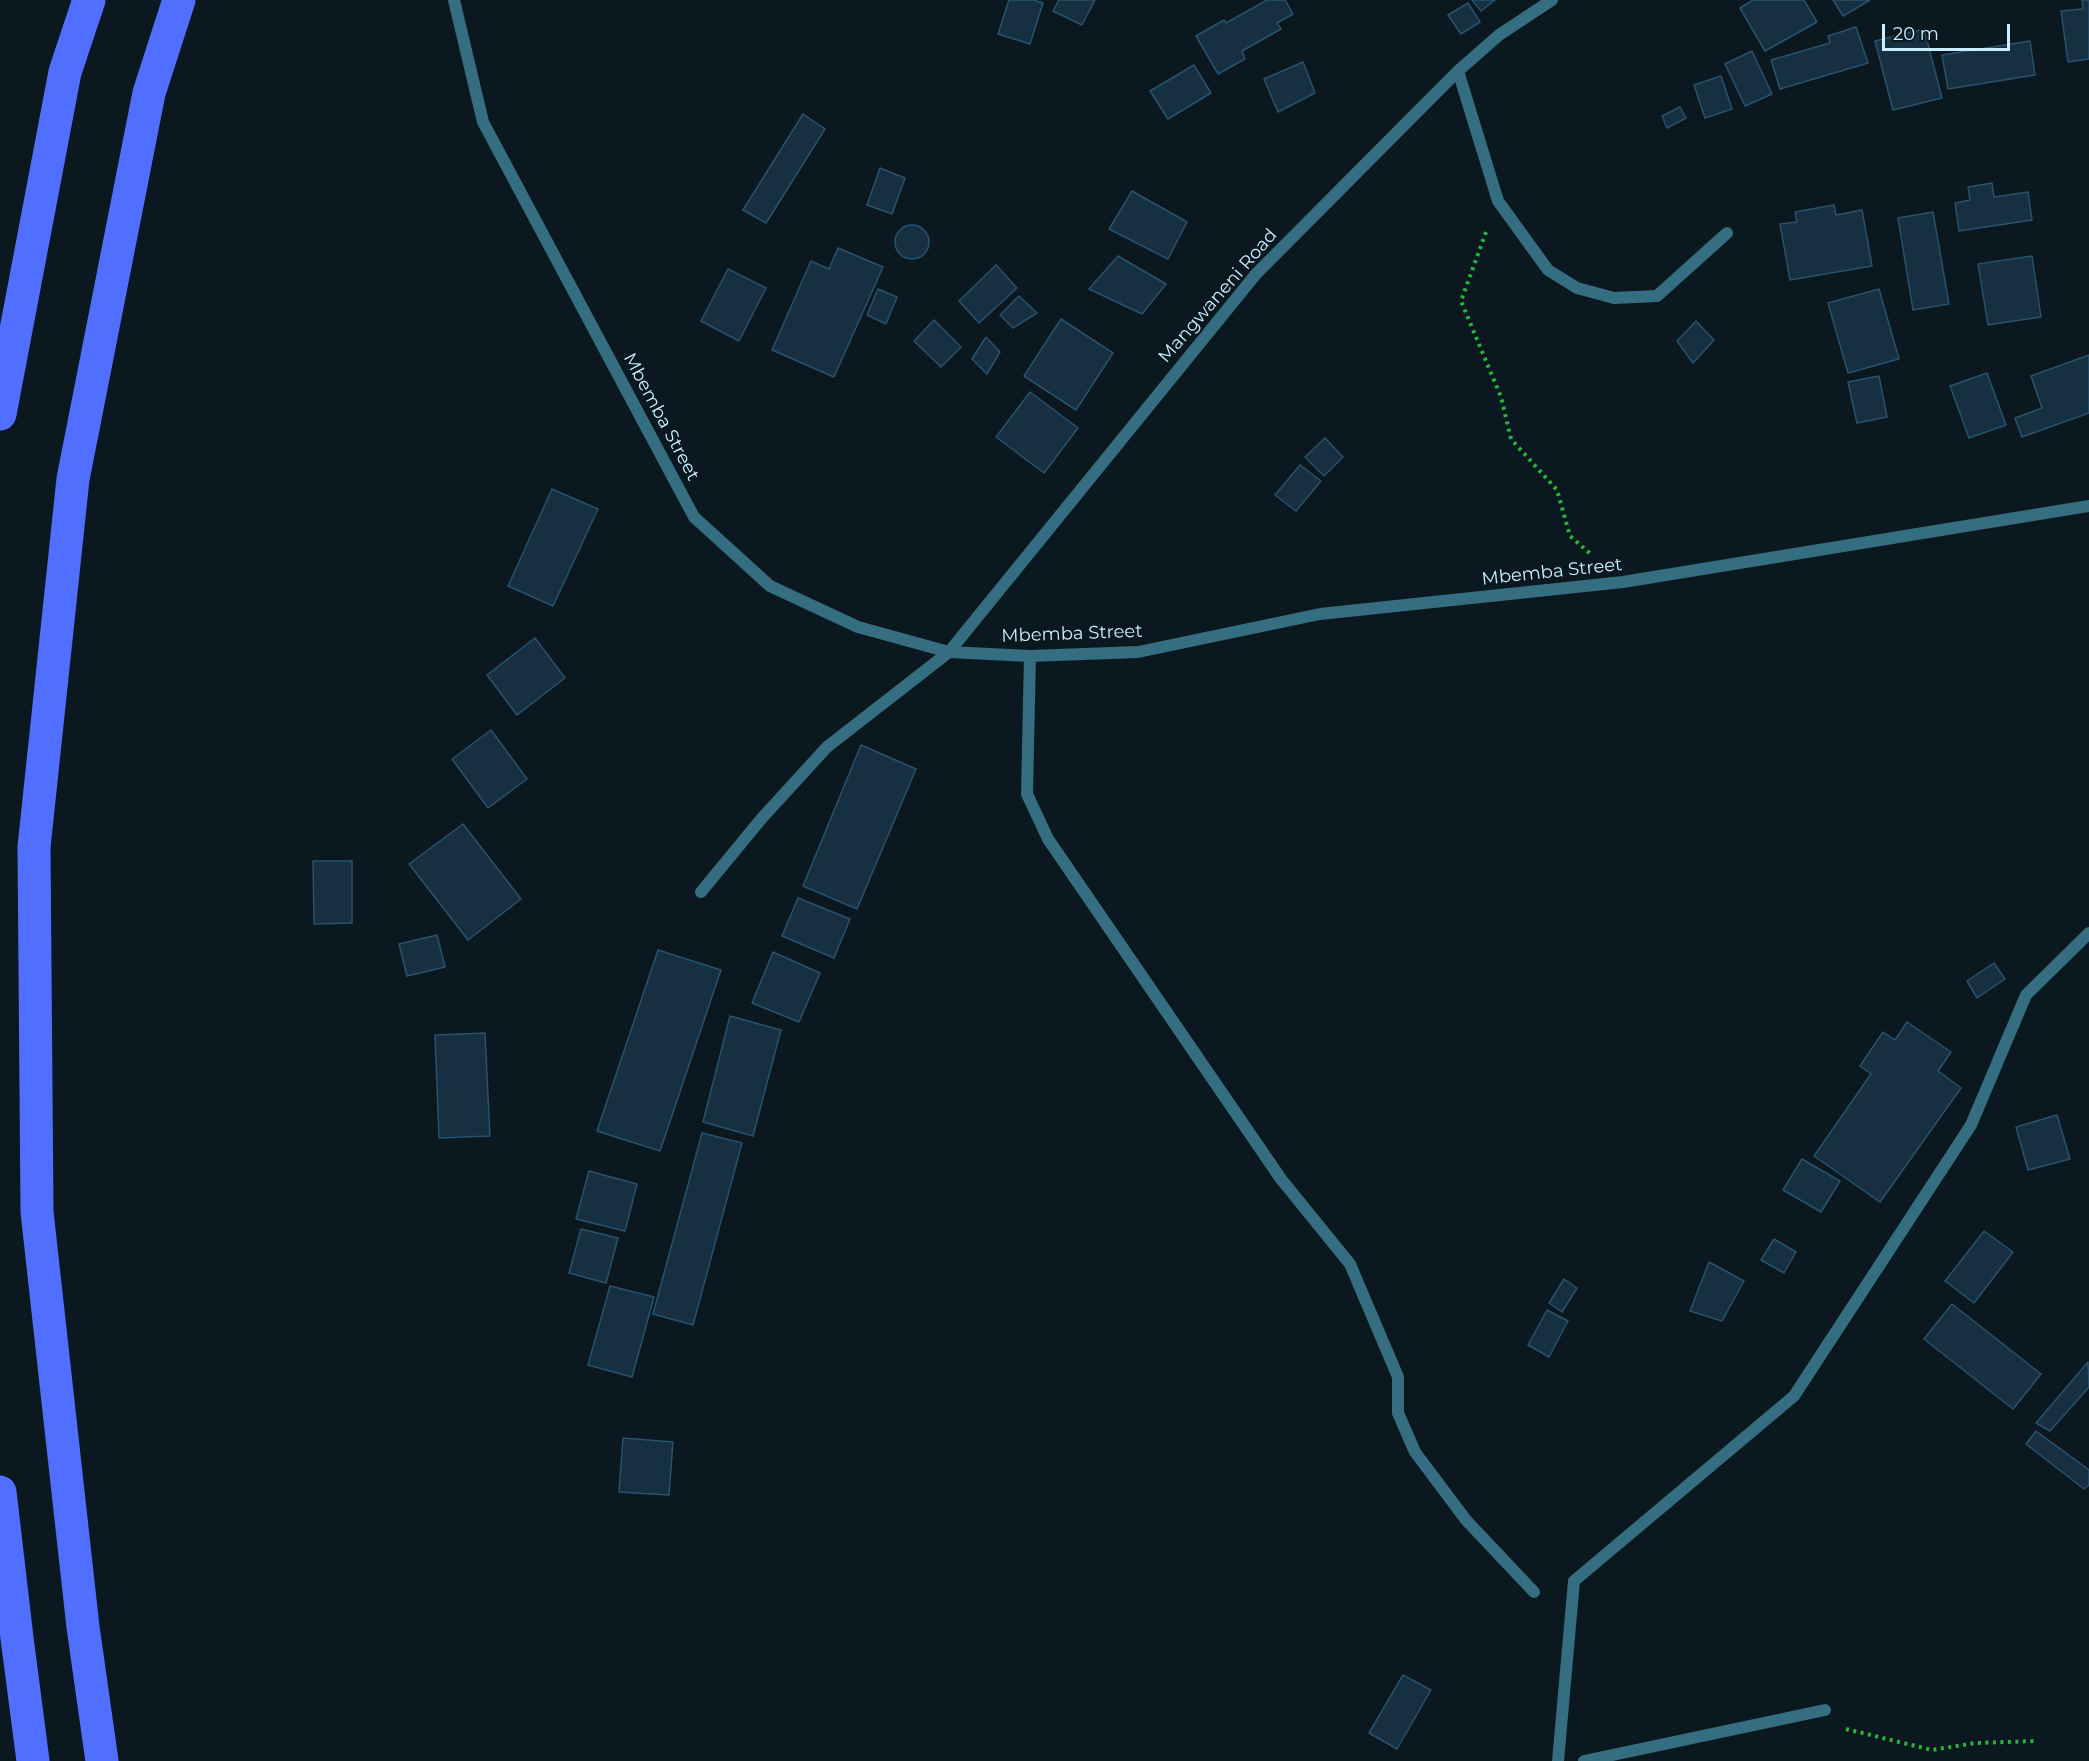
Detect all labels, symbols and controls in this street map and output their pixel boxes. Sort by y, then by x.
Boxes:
scale bar [1885,12,2012,50]
text: 20 m [1893,23,1939,45]
street label: Mangwaneni Road [1154,225,1282,367]
street label: Mbemba Street [618,350,704,484]
street label: Mbemba Street [1481,554,1623,590]
street label: Mbemba Street [1001,621,1143,647]

